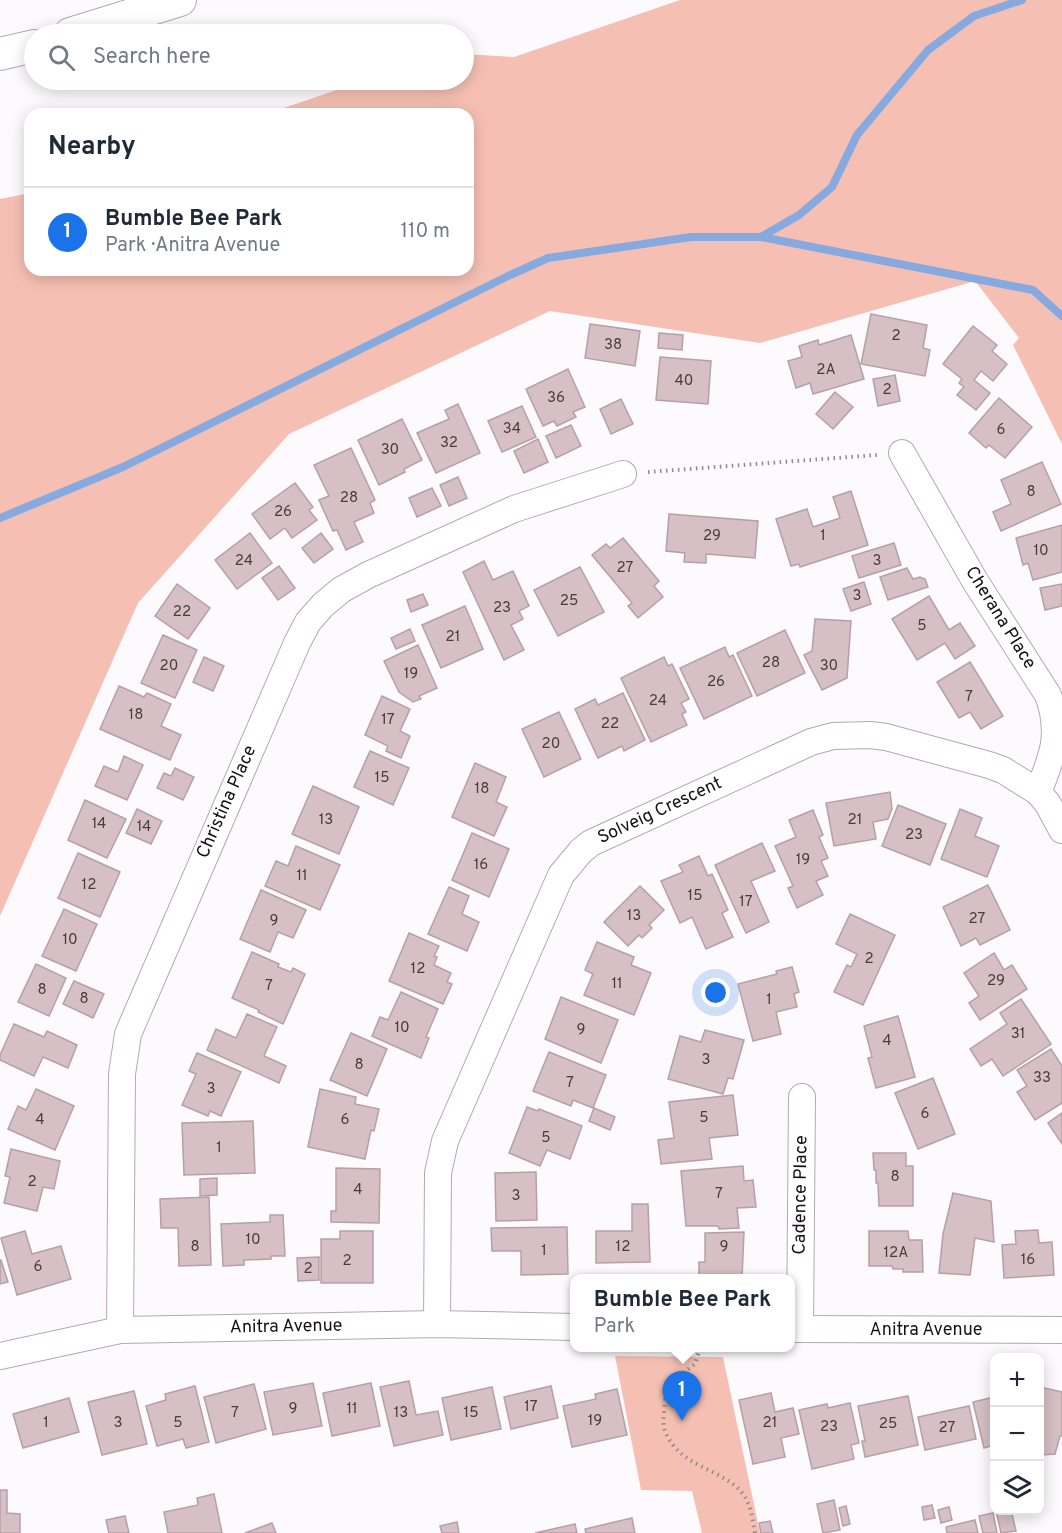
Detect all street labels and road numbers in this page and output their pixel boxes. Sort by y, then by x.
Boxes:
street label: Cherana Place [959,562,1041,674]
street label: Christina Place [192,742,262,862]
street label: Solveig Crescent [594,772,726,850]
street label: Cadence Place [788,1135,814,1255]
street label: Anitra Avenue [229,1315,343,1339]
street label: Anitra Avenue [870,1319,982,1342]

